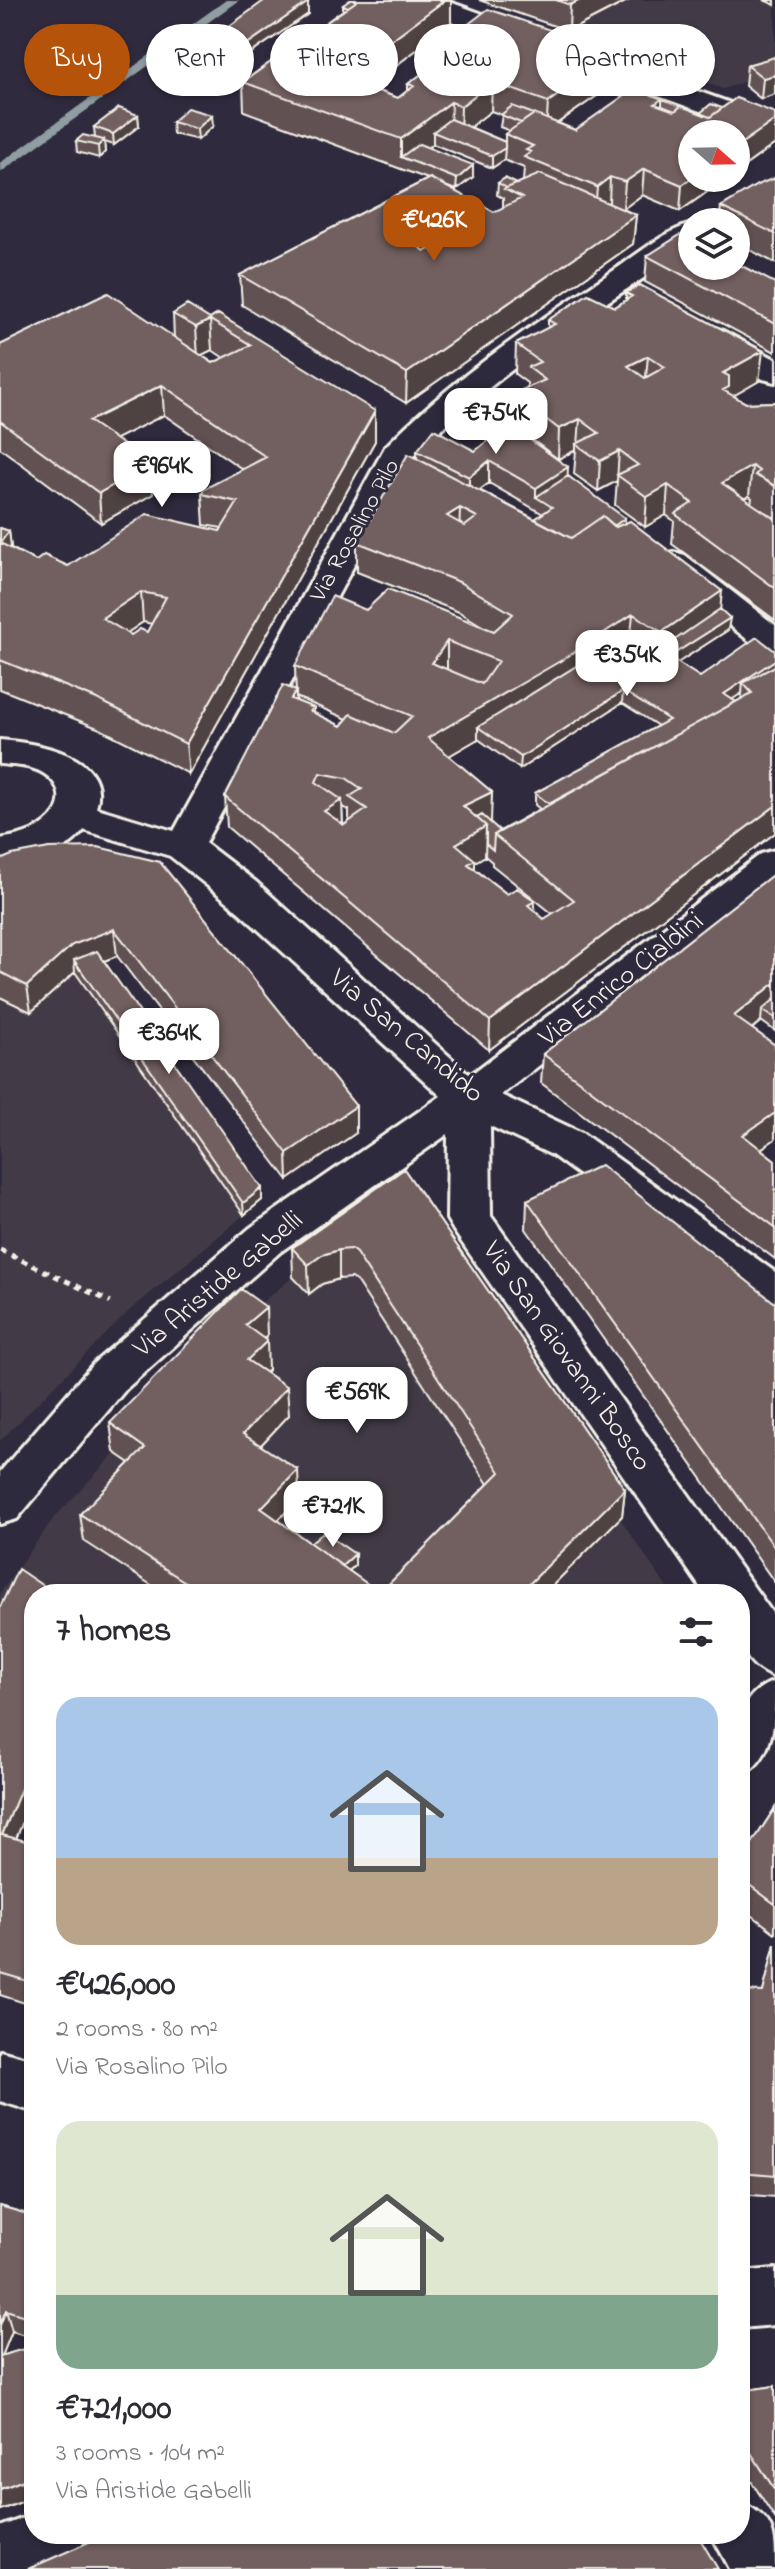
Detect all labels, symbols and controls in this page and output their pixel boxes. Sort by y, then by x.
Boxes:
chip: Buy [24,24,130,96]
chip: Rent [146,24,254,96]
chip: Filters [270,24,398,96]
chip: New [414,24,520,96]
chip: Apartment [536,24,715,96]
north arrow [678,120,750,192]
map controls [678,120,750,280]
pin: €426K [378,195,490,263]
text: €426K [401,202,467,240]
button: layers [678,208,750,280]
pin: €754K [440,388,552,456]
text: €754K [462,395,530,433]
pin: €964K [106,441,218,509]
text: €964K [132,448,192,486]
street label: Via Rosalino Pilo [302,453,410,610]
pin: €354K [571,630,683,698]
text: €354K [593,637,661,675]
street label: Via Enrico Cialdini [530,902,713,1058]
street label: Via San Candido [319,959,492,1114]
pin: €364K [113,1008,225,1076]
text: €364K [137,1015,201,1053]
street label: Via Aristide Gabelli [124,1201,313,1369]
street label: Via San Giovanni Bosco [470,1233,661,1481]
pin: €569K [301,1367,413,1435]
text: €569K [325,1374,389,1412]
pin: €721K [277,1481,389,1549]
text: €721K [302,1488,364,1526]
text: 7 homes [56,1607,171,1657]
icon: filters [674,1610,718,1654]
icon: home [315,1749,459,1893]
text: €426,000 [56,1961,175,2011]
text: 2 rooms · 80 m² [56,2011,218,2049]
text: Via Rosalino Pilo [56,2049,228,2087]
icon: home [315,2173,459,2317]
text: €721,000 [56,2385,171,2435]
text: 3 rooms · 104 m² [56,2435,225,2473]
text: Via Aristide Gabelli [56,2473,252,2511]

